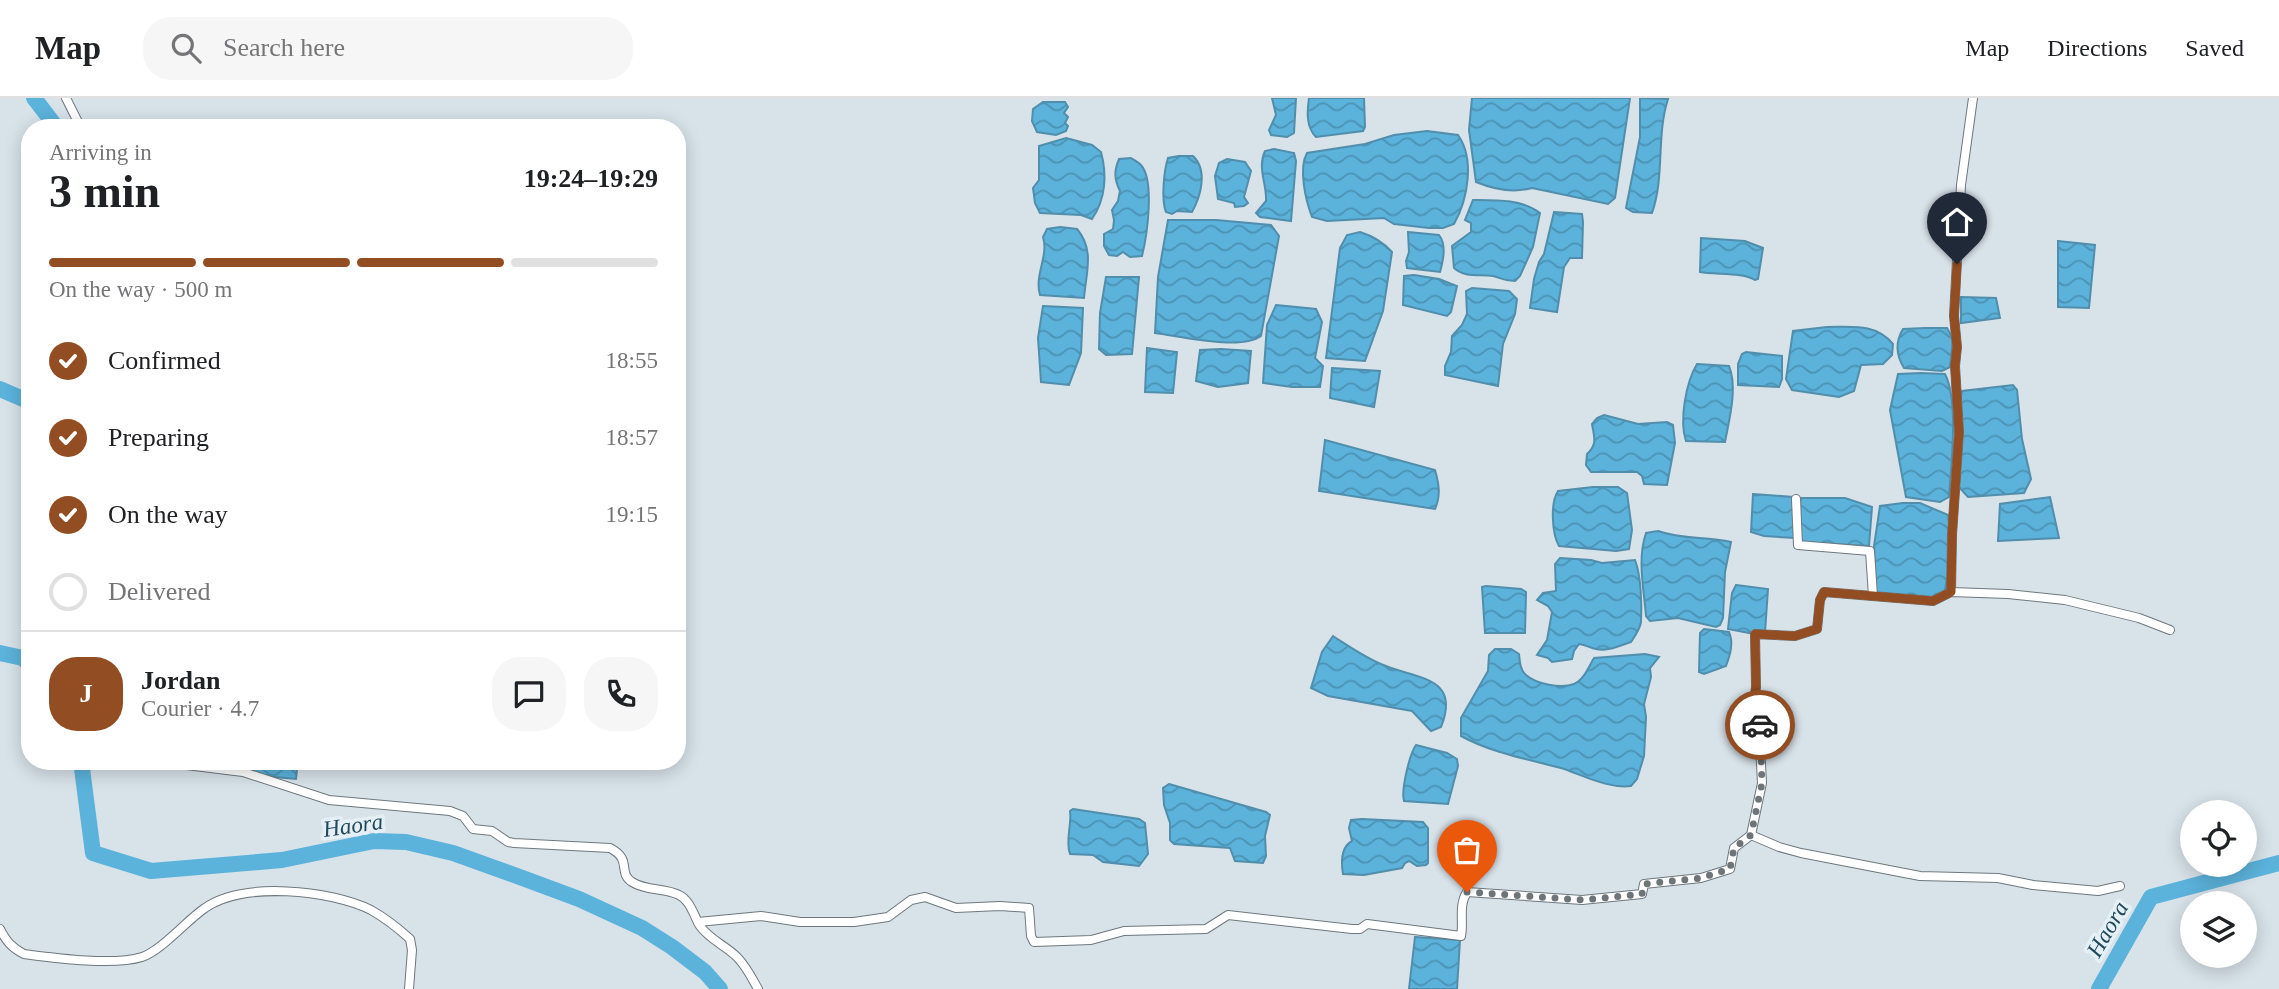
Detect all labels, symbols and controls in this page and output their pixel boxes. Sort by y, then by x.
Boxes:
search box [143,17,633,80]
icon: search [167,29,205,67]
text: Map [35,30,101,66]
text: Search here [223,33,345,62]
text: Map [1965,35,2009,61]
text: Directions [2047,35,2147,61]
text: Saved [2185,35,2244,61]
text: Arriving in [49,140,152,165]
text: 19:24–19:29 [524,164,658,193]
text: 3 min [49,166,160,217]
pin [1927,192,1987,264]
icon: home [1938,203,1976,241]
text: On the way · 500 m [49,277,232,302]
icon: check [49,342,87,380]
text: Confirmed [108,346,221,375]
text: 18:55 [606,348,658,373]
icon: check [49,419,87,457]
text: Preparing [108,423,209,452]
text: 18:57 [606,425,658,450]
icon: check [49,496,87,534]
text: On the way [108,500,228,529]
text: 19:15 [606,502,658,527]
text: Delivered [108,577,211,606]
button: chat [492,657,566,731]
button: phone [584,657,658,731]
text: Jordan [141,666,220,695]
text: J [80,679,93,708]
courier [1725,690,1795,760]
text: Courier · 4.7 [141,696,259,721]
icon: car [1741,706,1779,744]
map controls [2180,800,2257,968]
button: locate [2180,800,2257,877]
water label: Haora [321,809,385,842]
pin [1437,820,1497,892]
icon: bag [1448,831,1486,869]
button: layers [2180,891,2257,968]
water label: Haora [2081,897,2133,962]

